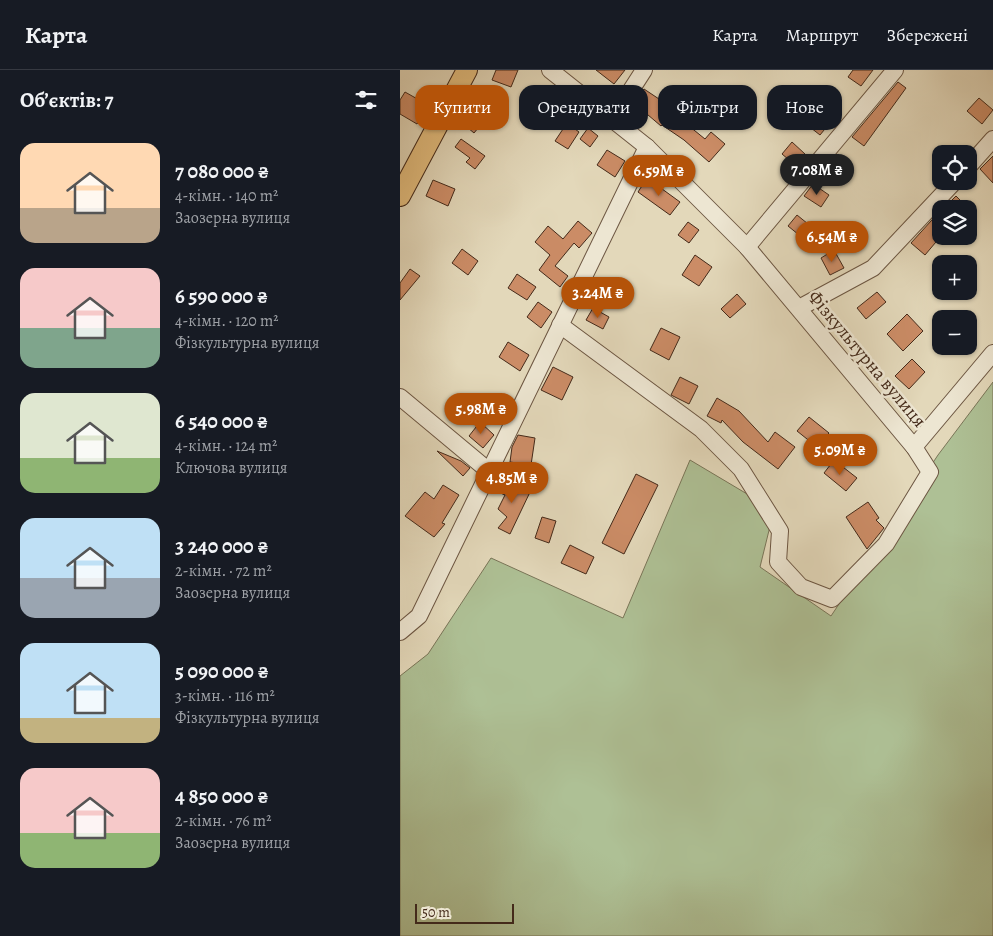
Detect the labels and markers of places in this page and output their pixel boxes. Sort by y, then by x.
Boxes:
pin: 6.59M ₴ [613,154,705,197]
pin: 7.08M ₴ [771,154,863,196]
pin: 6.54M ₴ [786,220,878,263]
pin: 3.24M ₴ [552,276,644,319]
pin: 5.98M ₴ [435,392,527,435]
pin: 5.09M ₴ [794,434,886,476]
pin: 4.85M ₴ [466,462,558,504]

